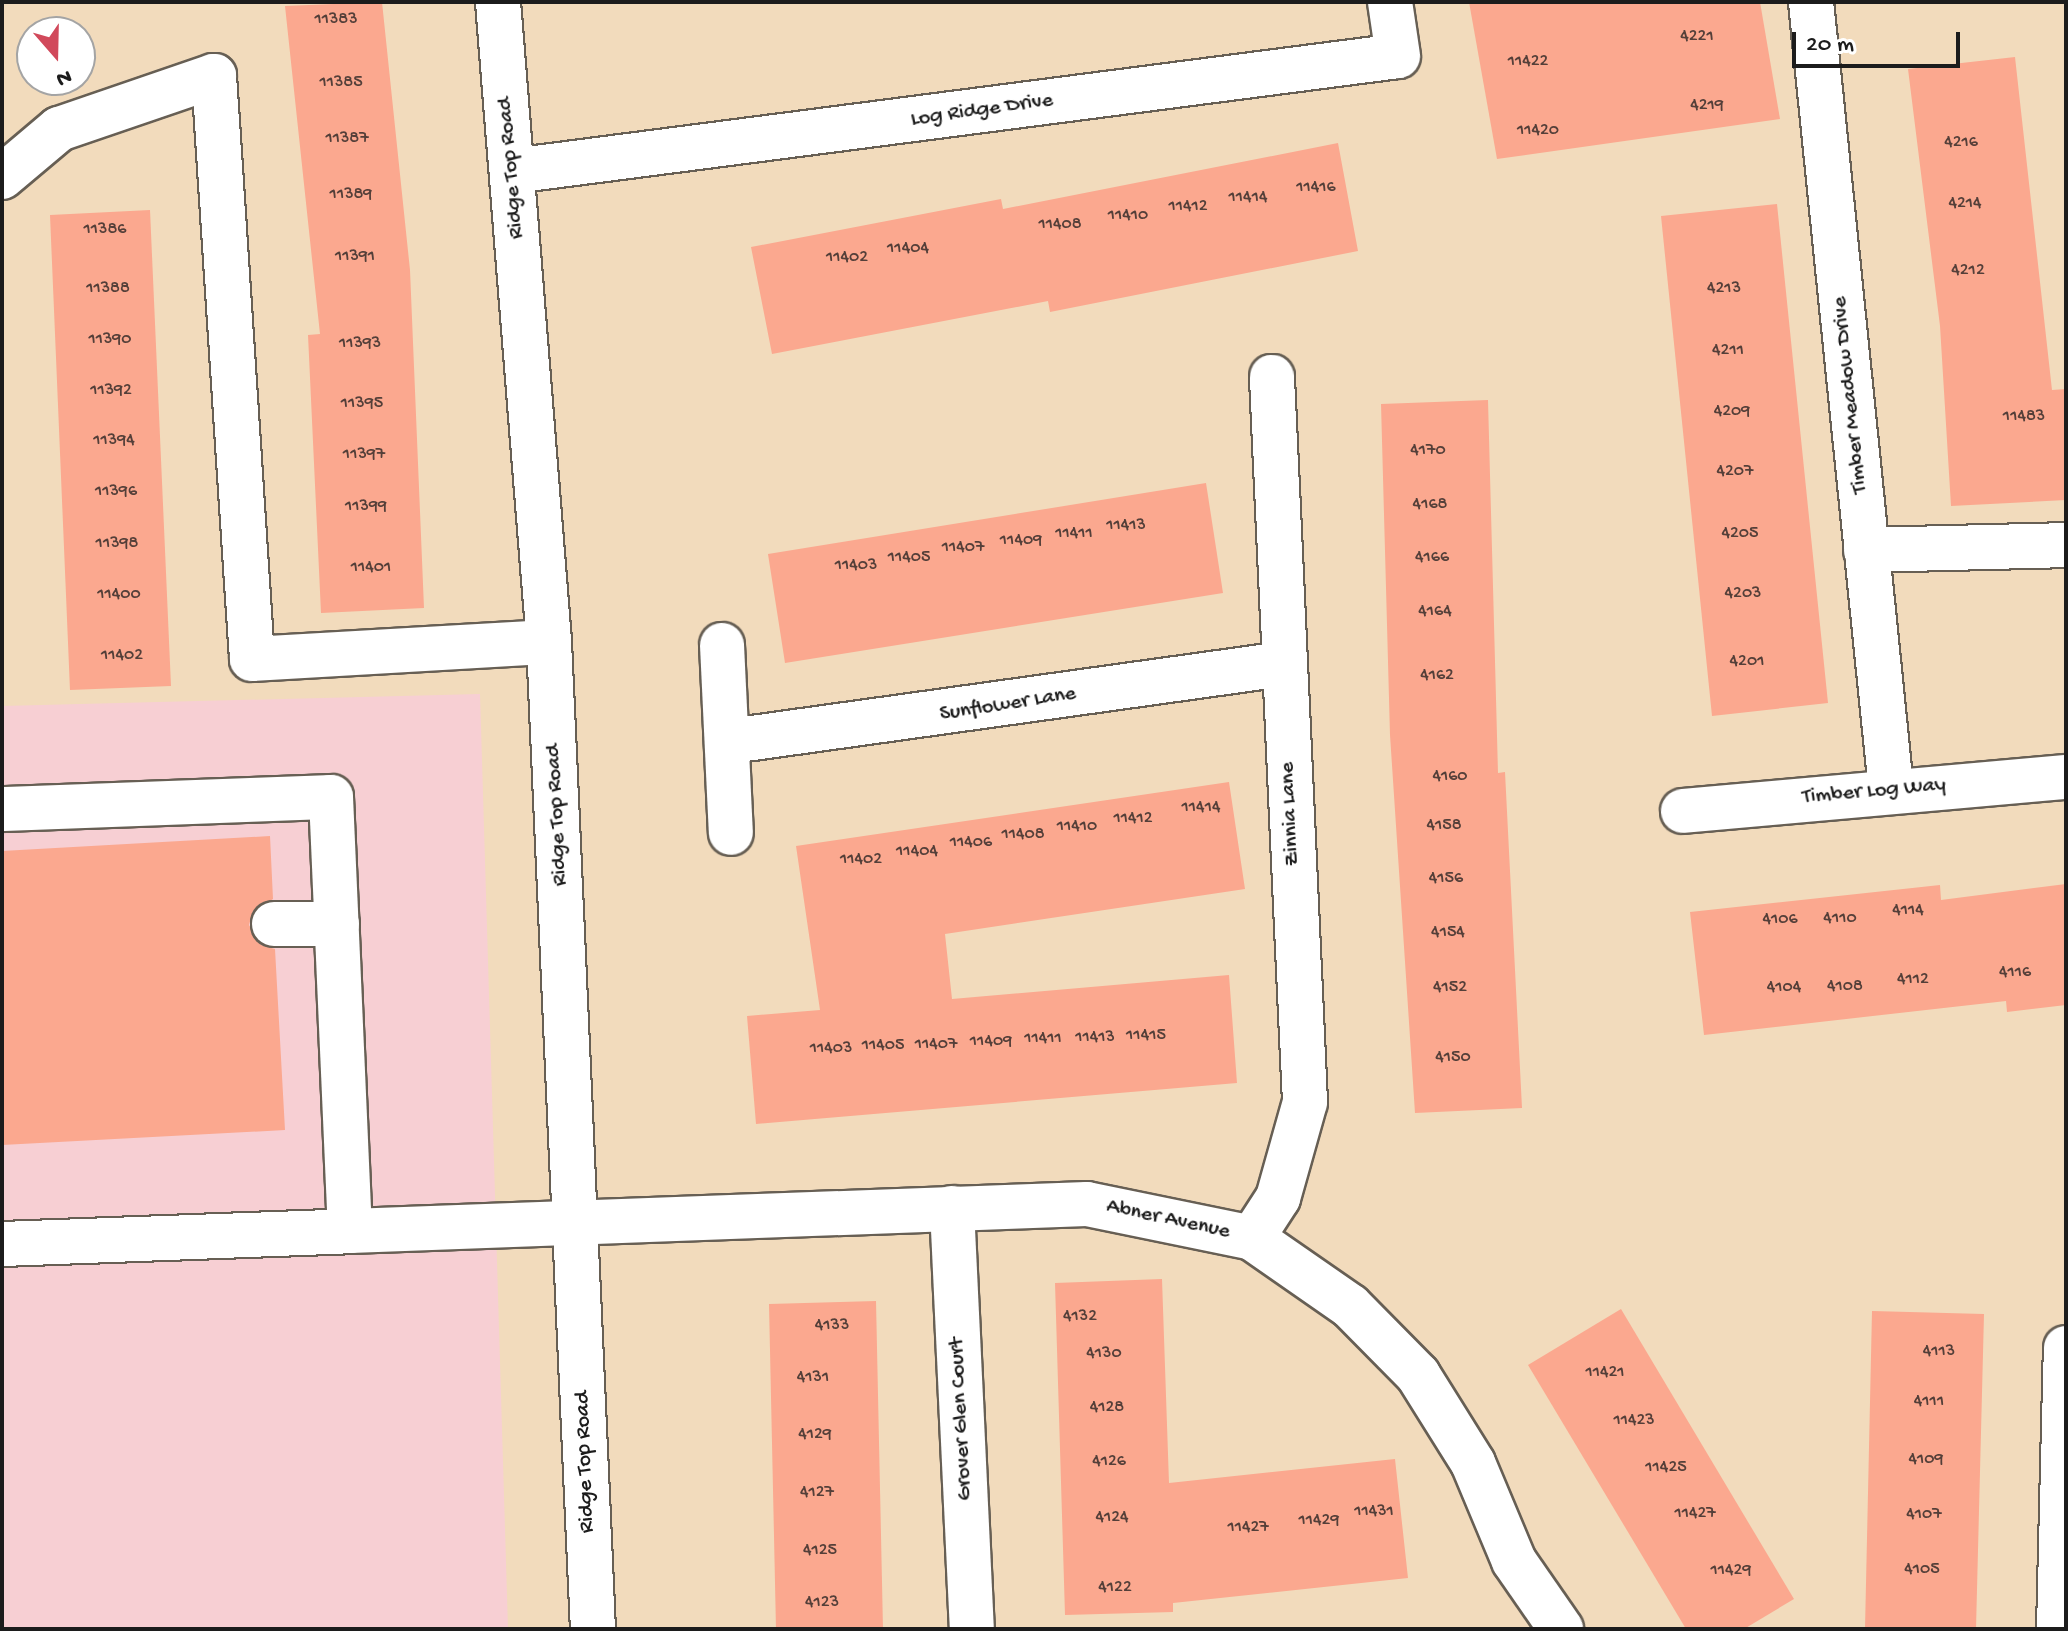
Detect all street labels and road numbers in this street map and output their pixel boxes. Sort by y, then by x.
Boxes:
street label: Log Ridge Drive [909,88,1055,134]
street label: Ridge Top Road [493,96,531,240]
street label: Timber Meadow Drive [1828,295,1874,495]
street label: Sunflower Lane [938,681,1078,729]
street label: Ridge Top Road [541,743,575,887]
street label: Zinnia Lane [1275,761,1307,867]
street label: Timber Log Way [1801,773,1947,811]
street label: Abner Avenue [1104,1194,1232,1246]
street label: Grover Glen Court [945,1337,979,1501]
street label: Ridge Top Road [570,1390,602,1534]

